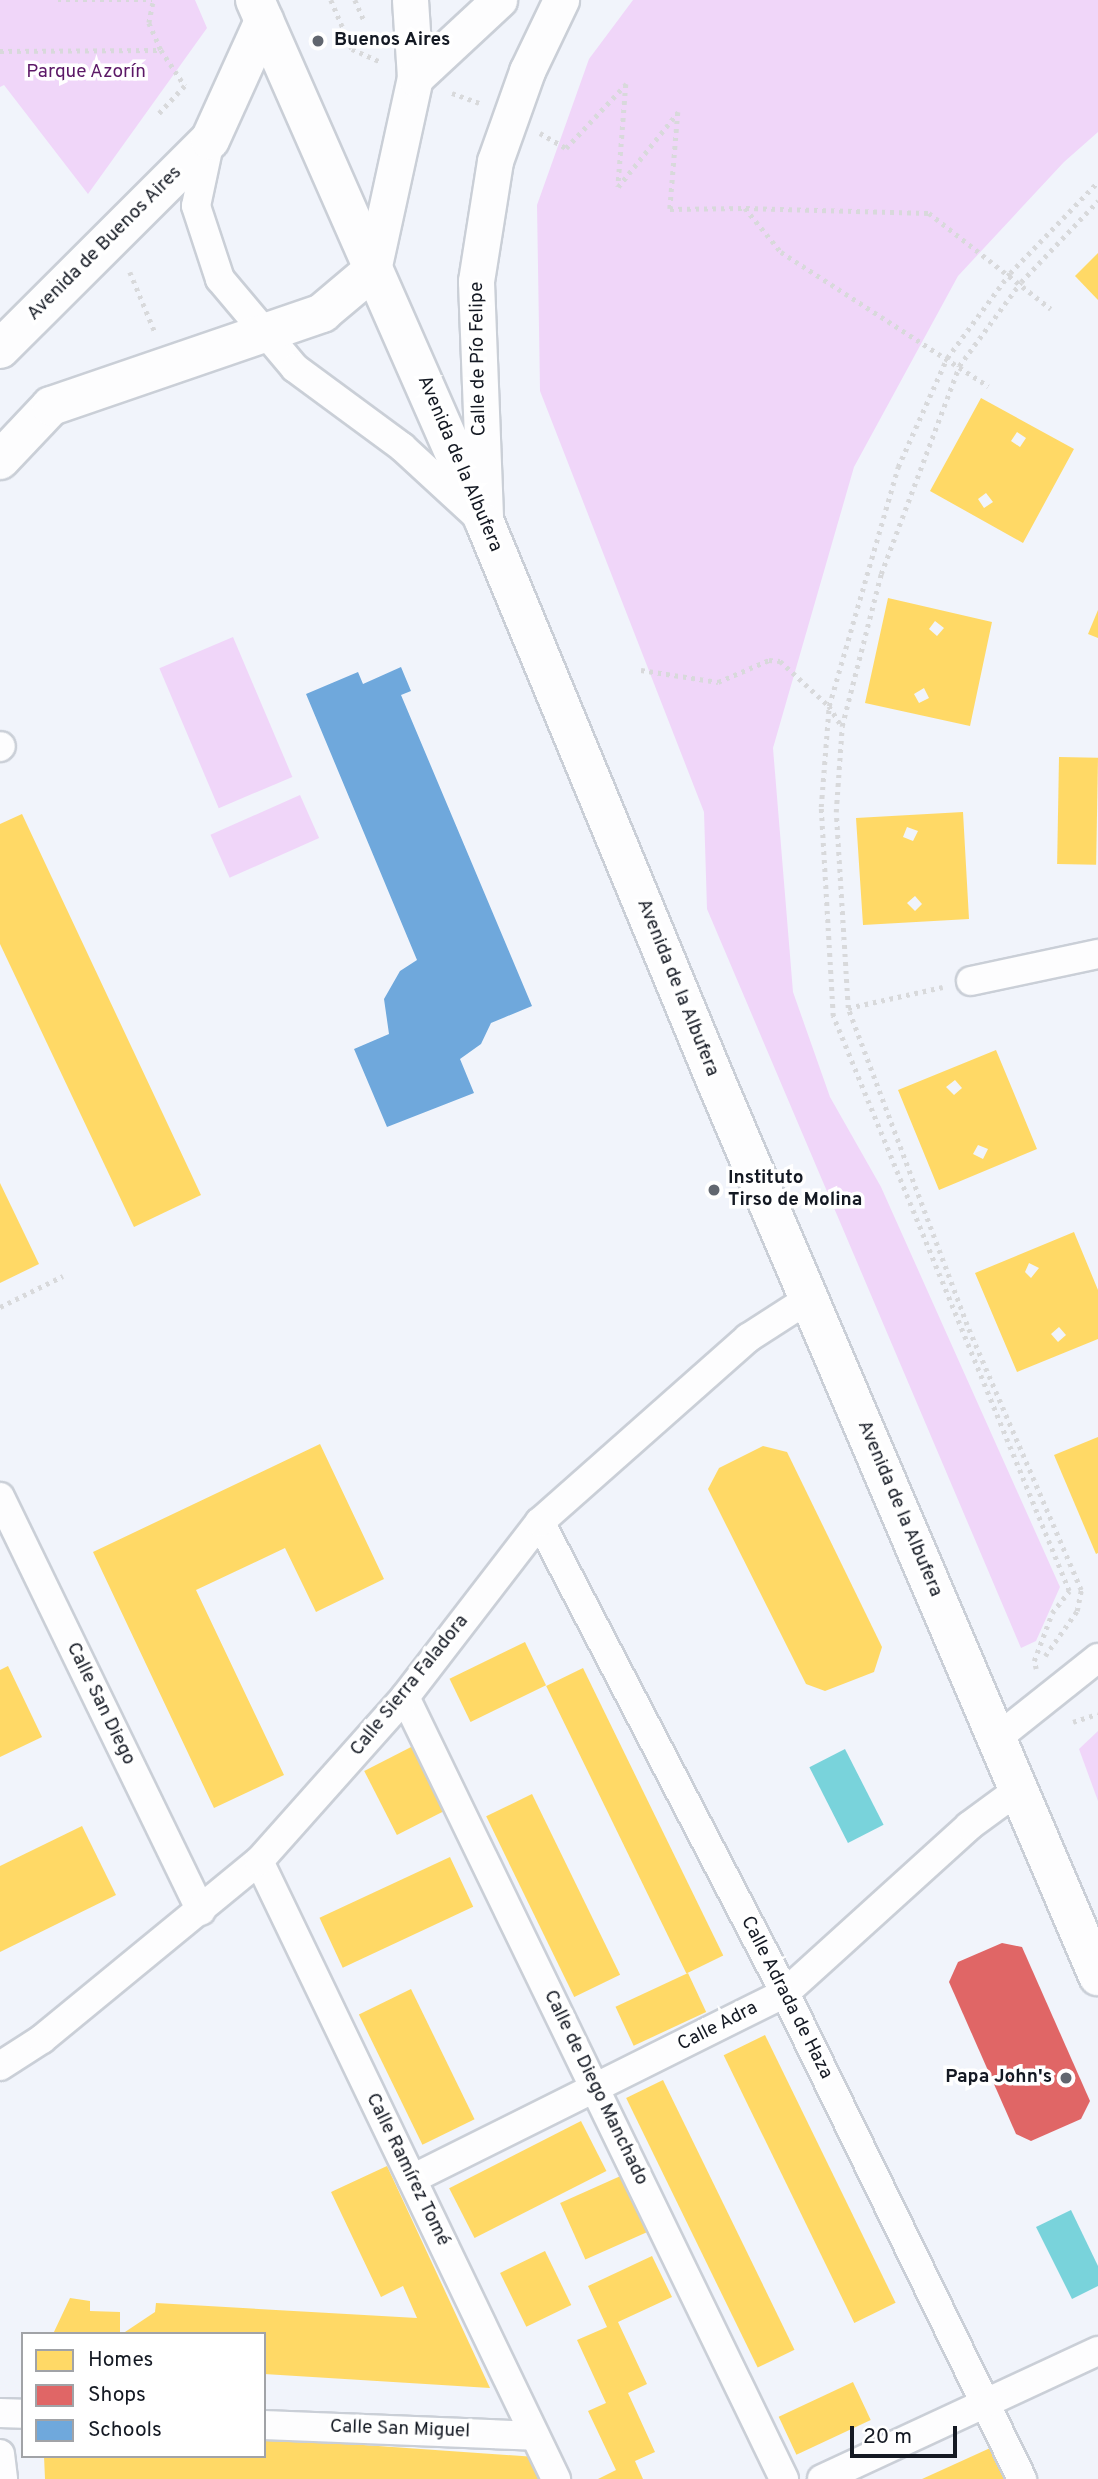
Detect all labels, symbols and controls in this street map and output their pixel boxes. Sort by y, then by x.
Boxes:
place label: Buenos Aires [334,30,451,52]
marker: Buenos Aires [308,31,328,51]
park label: Parque Azorín [26,62,146,84]
street label: Avenida de Buenos Aires [23,162,187,326]
street label: Calle de Pío Felipe [466,282,492,436]
street label: Avenida de la Albufera [411,372,507,556]
street label: Avenida de la Albufera [631,896,723,1080]
place label: Instituto Tirso de Molina [728,1168,862,1212]
marker: Instituto Tirso de Molina [706,1182,722,1198]
street label: Avenida de la Albufera [851,1417,947,1601]
street label: Calle Sierra Faladora [346,1611,474,1761]
street label: Calle San Diego [61,1639,139,1769]
street label: Calle Adrada de Haza [735,1912,837,2084]
street label: Calle de Diego Manchado [538,1987,652,2189]
street label: Calle Adra [674,1997,762,2057]
place label: Papa John's [945,2067,1052,2089]
marker: Papa John's [1058,2070,1074,2086]
street label: Calle Ramírez Tomé [360,2089,454,2251]
legend [21,2332,266,2458]
text: Homes [88,2347,153,2374]
text: Shops [88,2382,146,2409]
scale bar [853,2412,960,2456]
street label: Calle San Miguel [329,2416,471,2444]
text: Schools [88,2417,162,2444]
text: 20 m [863,2424,912,2451]

